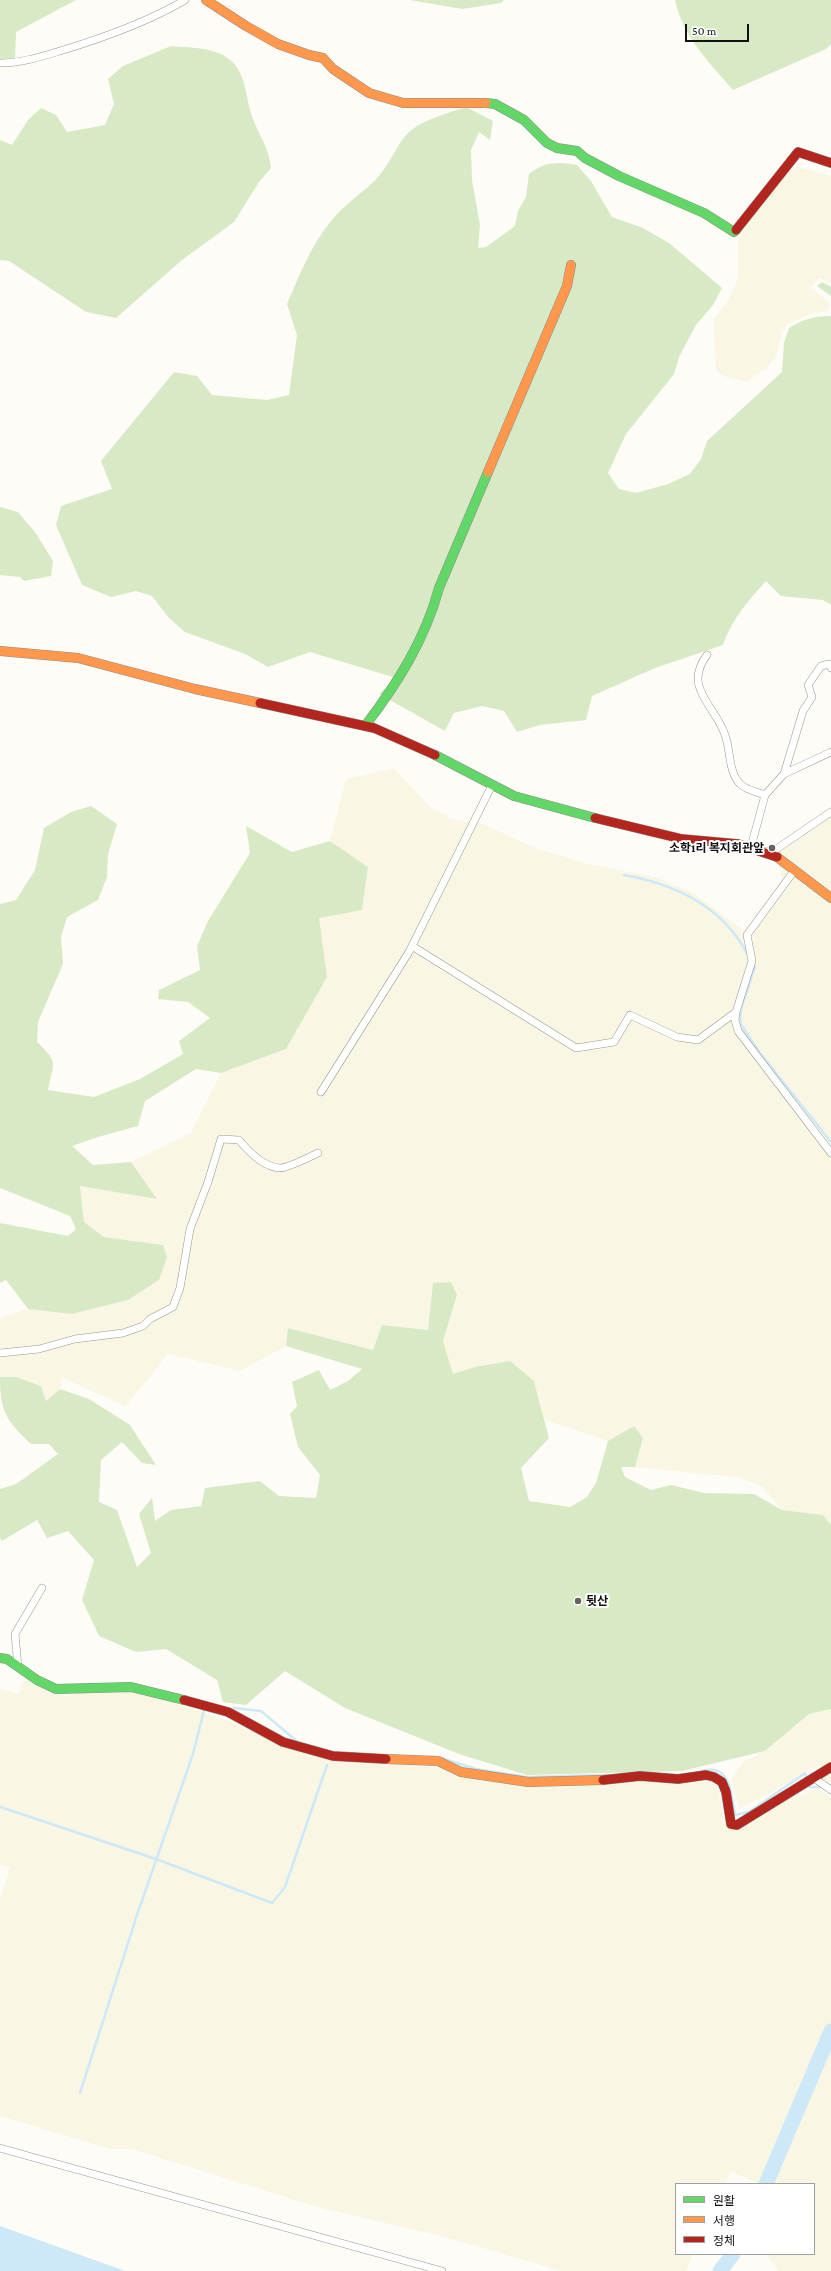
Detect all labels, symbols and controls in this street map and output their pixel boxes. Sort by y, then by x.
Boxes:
scale bar [687,16,751,42]
text: 50 m [692,24,716,38]
place label: 소학1리 복지회관앞 [669,841,764,855]
marker: 소학1리 복지회관앞 [767,843,777,853]
place label: 뒷산 [586,1594,608,1608]
marker: 뒷산 [573,1596,583,1606]
legend [675,2183,815,2255]
text: 원활 [713,2194,735,2208]
text: 서행 [713,2214,735,2228]
text: 정체 [713,2234,735,2248]

